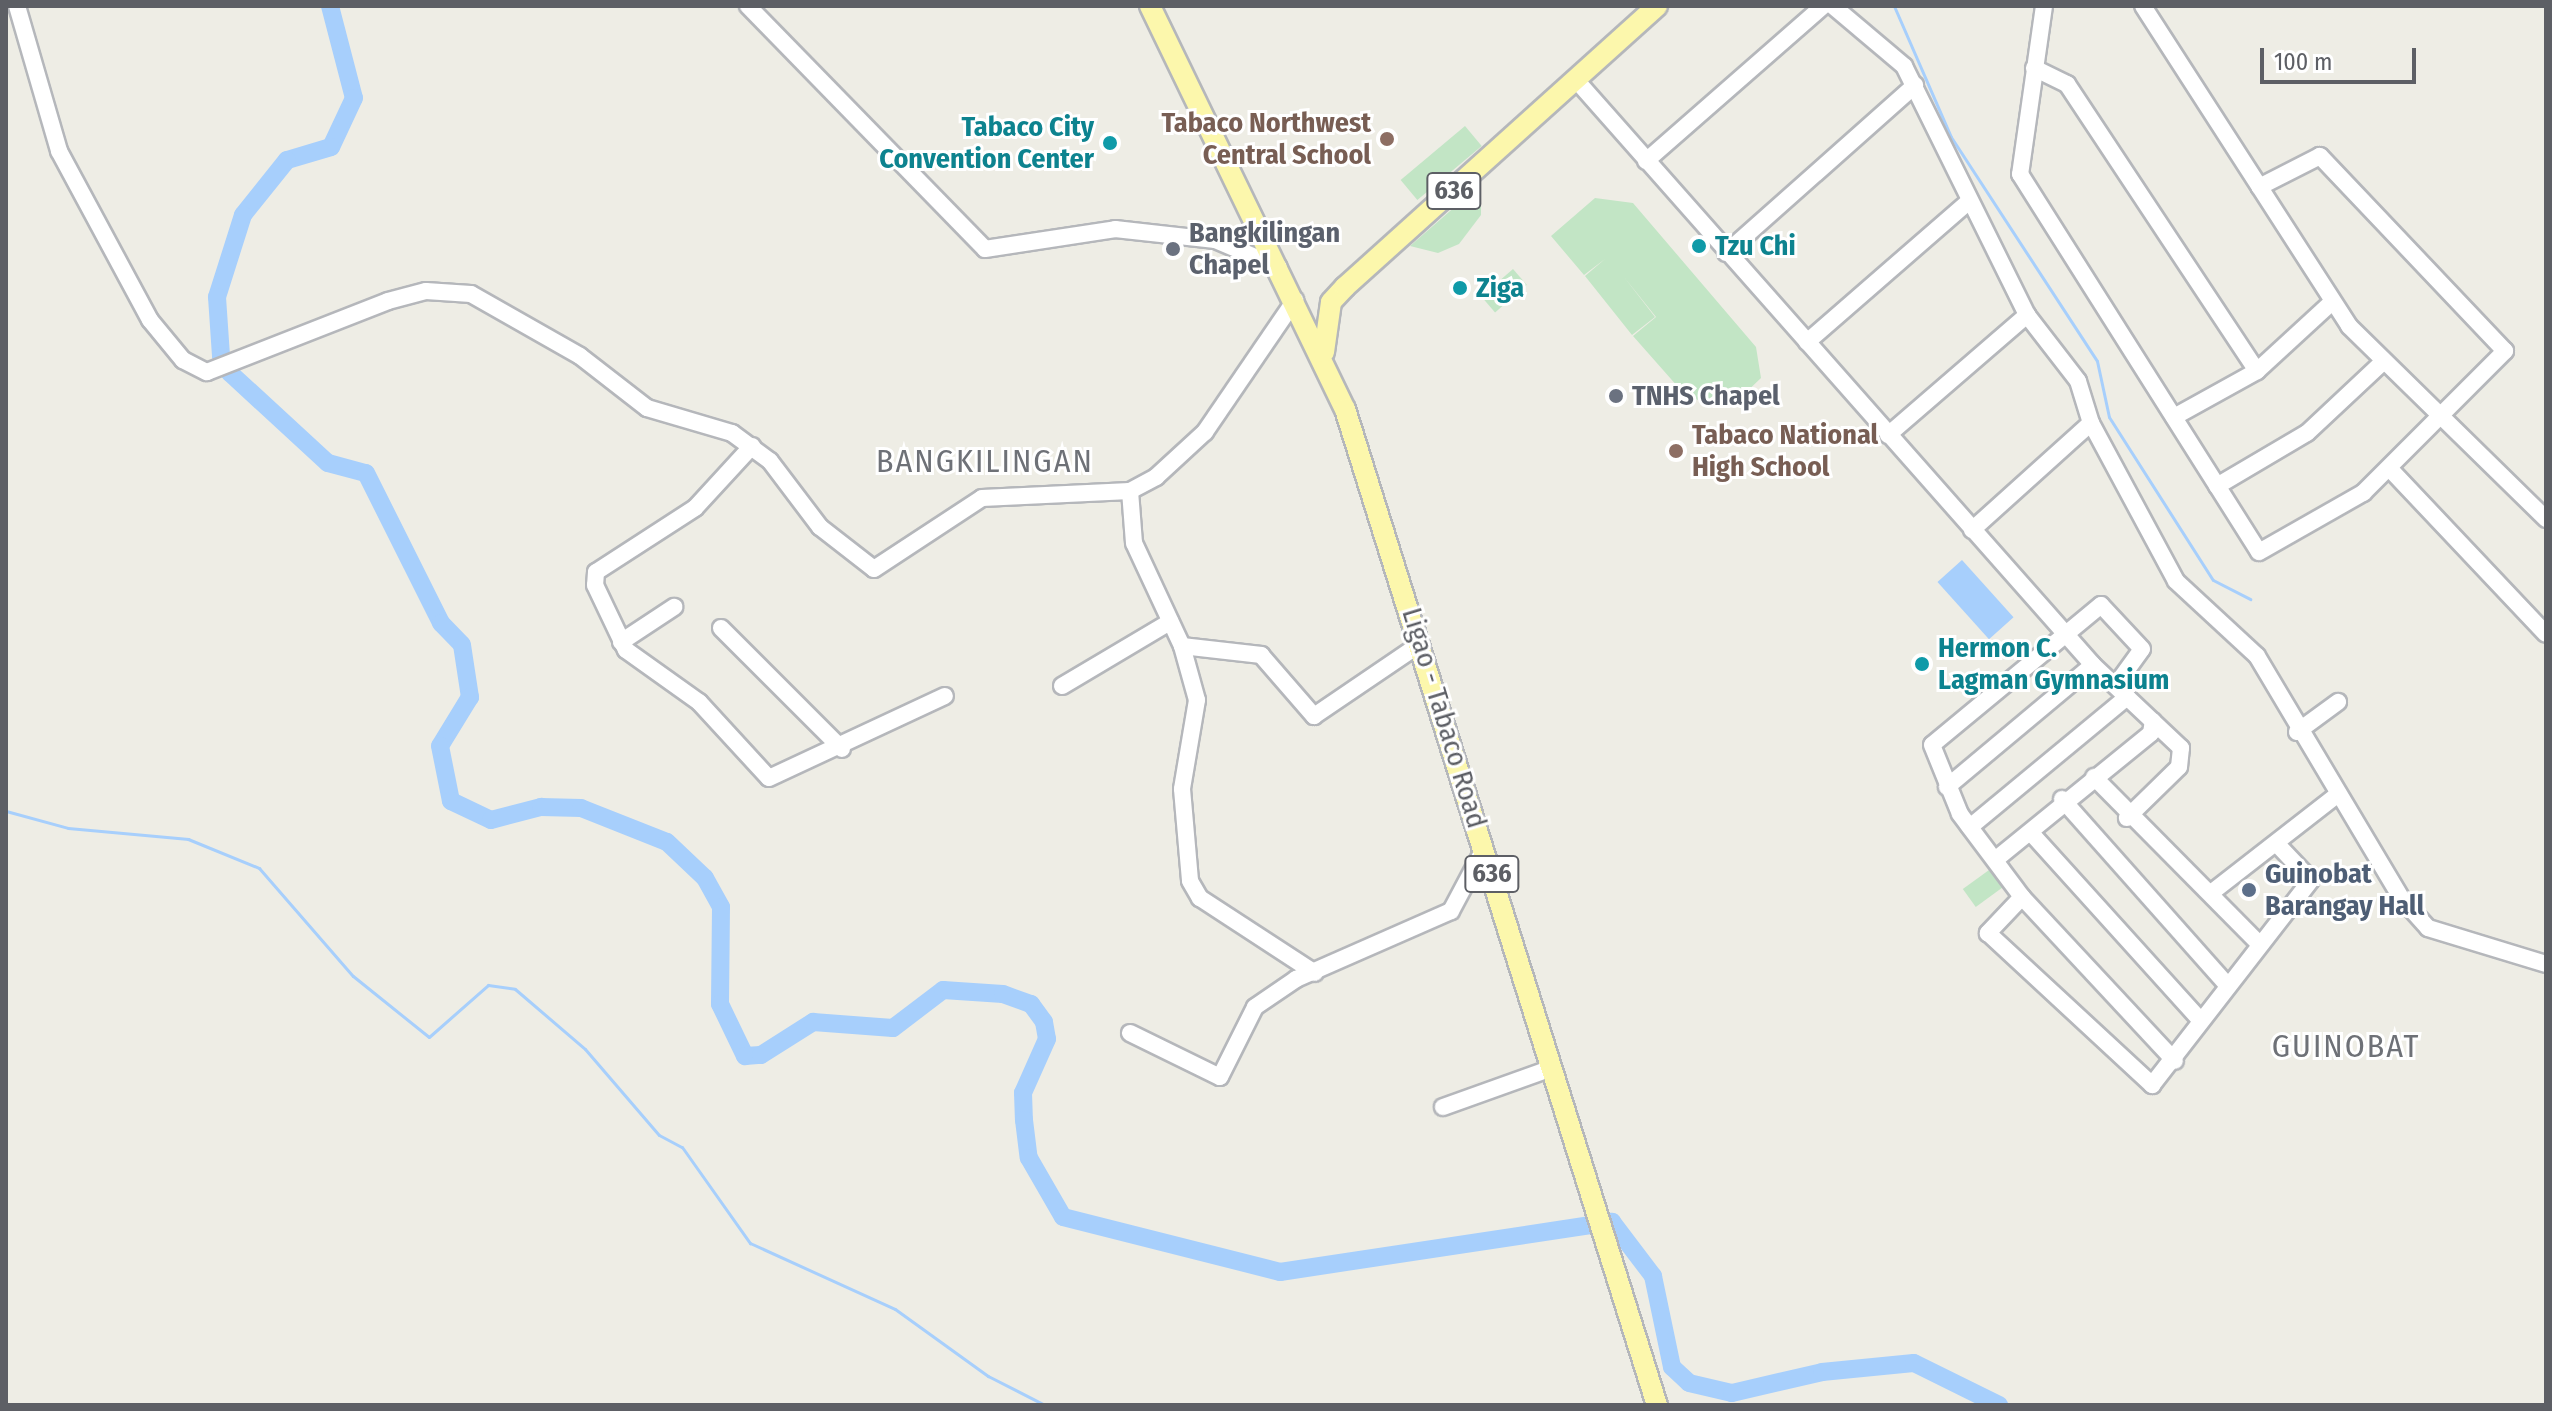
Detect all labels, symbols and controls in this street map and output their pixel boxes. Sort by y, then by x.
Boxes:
scale bar [2264,32,2420,82]
text: 100 m [2274,48,2332,76]
place label: Tabaco Northwest Central School [1161,106,1371,172]
place label: Tabaco City Convention Center [879,110,1094,176]
marker: Tabaco Northwest Central School [1378,130,1396,148]
marker: Tabaco City Convention Center [1101,134,1119,152]
road number: 636 [1426,169,1482,213]
place label: Bangkilingan Chapel [1189,216,1340,282]
place label: Tzu Chi [1715,229,1796,263]
marker: Tzu Chi [1690,237,1708,255]
marker: Bangkilingan Chapel [1164,240,1182,258]
place label: Ziga [1476,271,1524,305]
marker: Ziga [1451,279,1469,297]
place label: TNHS Chapel [1632,379,1780,413]
marker: TNHS Chapel [1607,387,1625,405]
place label: Tabaco National High School [1692,418,1878,484]
district label: BANGKILINGAN [876,442,1094,480]
marker: Tabaco National High School [1667,442,1685,460]
street label: Ligao - Tabaco Road [1395,604,1493,832]
place label: Hermon C. Lagman Gymnasium [1938,631,2169,697]
marker: Hermon C. Lagman Gymnasium [1913,655,1931,673]
road number: 636 [1464,852,1520,896]
place label: Guinobat Barangay Hall [2265,857,2424,923]
marker: Guinobat Barangay Hall [2240,881,2258,899]
district label: GUINOBAT [2272,1027,2420,1065]

